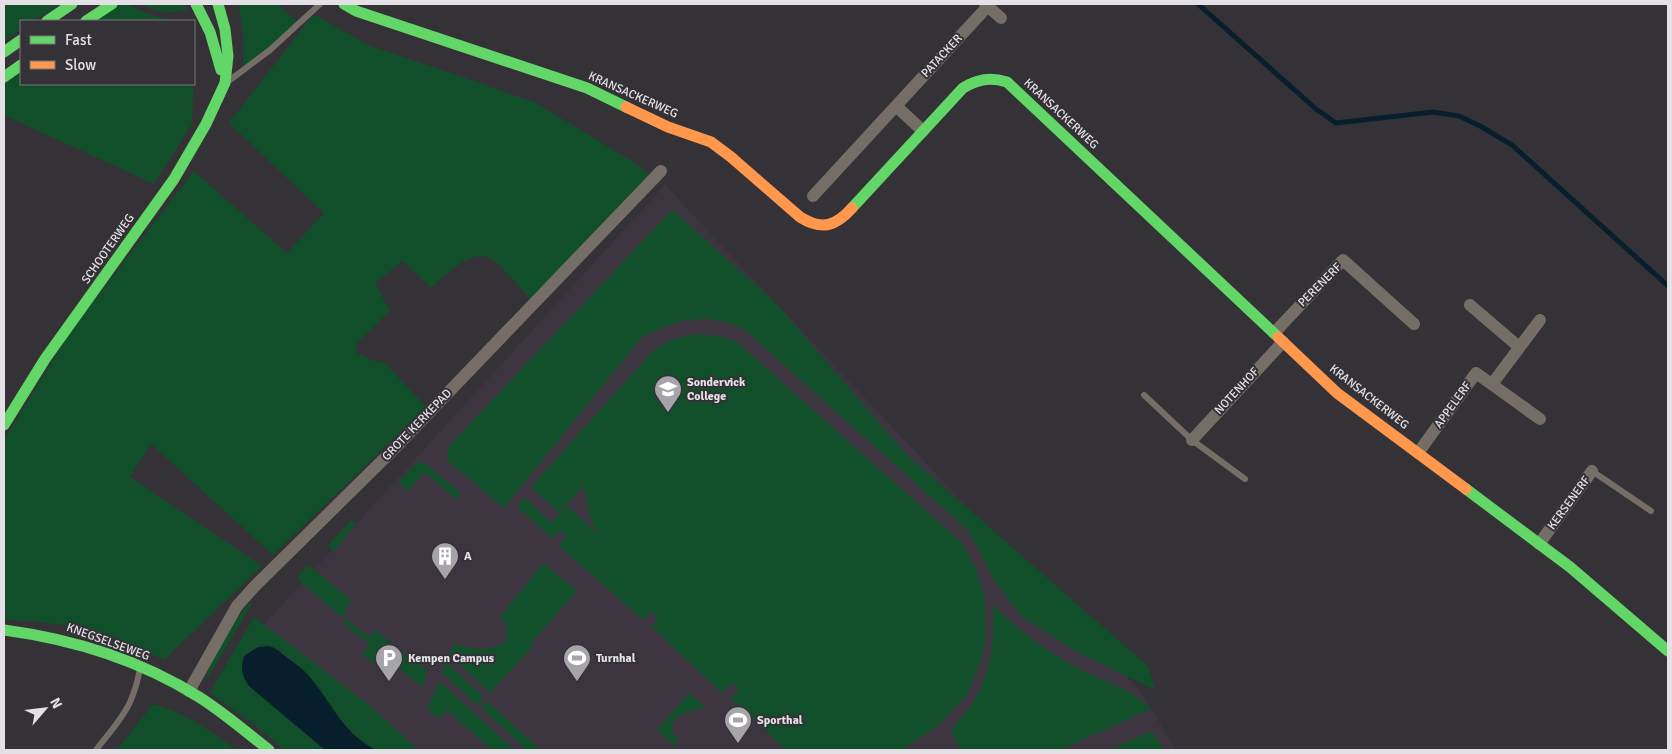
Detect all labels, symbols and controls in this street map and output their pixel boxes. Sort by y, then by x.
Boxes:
legend [20,20,195,85]
text: Fast [65,31,92,49]
street label: PATACKER [918,31,966,81]
text: Slow [65,56,96,74]
street label: KRANSACKERWEG [586,69,680,121]
street label: KRANSACKERWEG [1021,76,1101,152]
street label: SCHOOTERWEG [78,211,138,287]
street label: PERENERF [1295,260,1345,310]
street label: KRANSACKERWEG [1326,361,1412,433]
street label: NOTENHOF [1211,364,1263,418]
school or university icon: Sondervick College [653,374,683,413]
place label: Sondervick College [687,375,746,404]
street label: APPELERF [1431,379,1475,431]
street label: GROTE KERKEPAD [379,386,455,464]
street label: KERSENERF [1544,473,1594,533]
building icon: A [430,541,460,580]
place label: A [464,549,472,564]
street label: KNEGSELSEWEG [64,620,152,664]
parking icon: Kempen Campus [374,643,404,682]
sports icon: Turnhal [562,643,592,682]
place label: Kempen Campus [408,651,495,666]
place label: Turnhal [596,651,636,666]
north arrow [20,684,70,734]
text: N [46,695,66,711]
sports icon: Sporthal [723,705,753,744]
place label: Sporthal [757,713,803,728]

